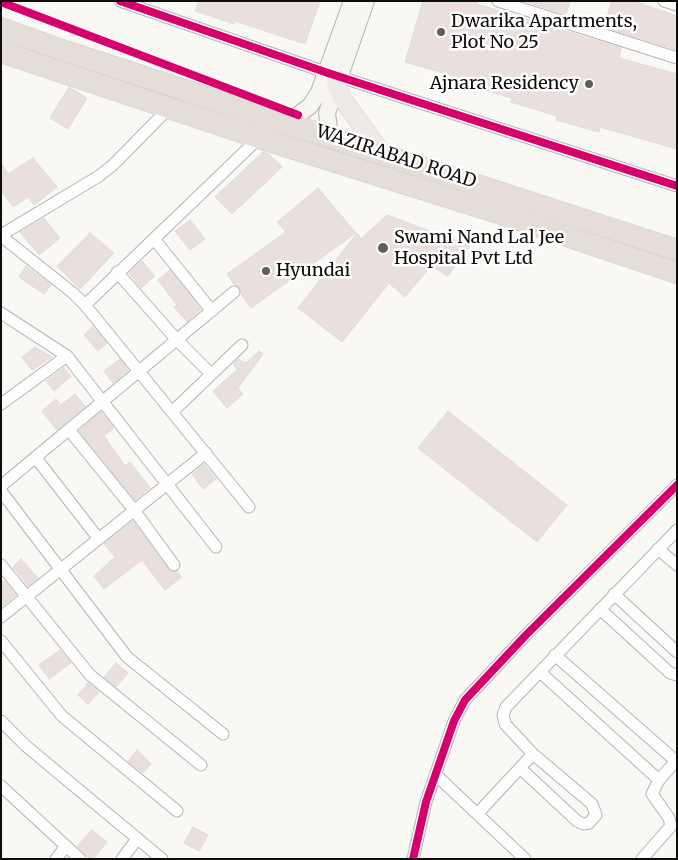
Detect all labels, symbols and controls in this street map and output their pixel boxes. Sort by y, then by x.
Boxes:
place label: Dwarika Apartments, Plot No 25 [451,11,637,54]
marker: Dwarika Apartments, Plot No 25 [435,26,447,38]
place label: Ajnara Residency [430,73,579,95]
marker: Ajnara Residency [583,78,595,90]
street label: WAZIRABAD ROAD [313,121,479,193]
place label: Swami Nand Lal Jee Hospital Pvt Ltd [394,227,564,270]
marker: Swami Nand Lal Jee Hospital Pvt Ltd [376,241,390,255]
place label: Hyundai [276,260,350,282]
marker: Hyundai [260,265,272,277]

